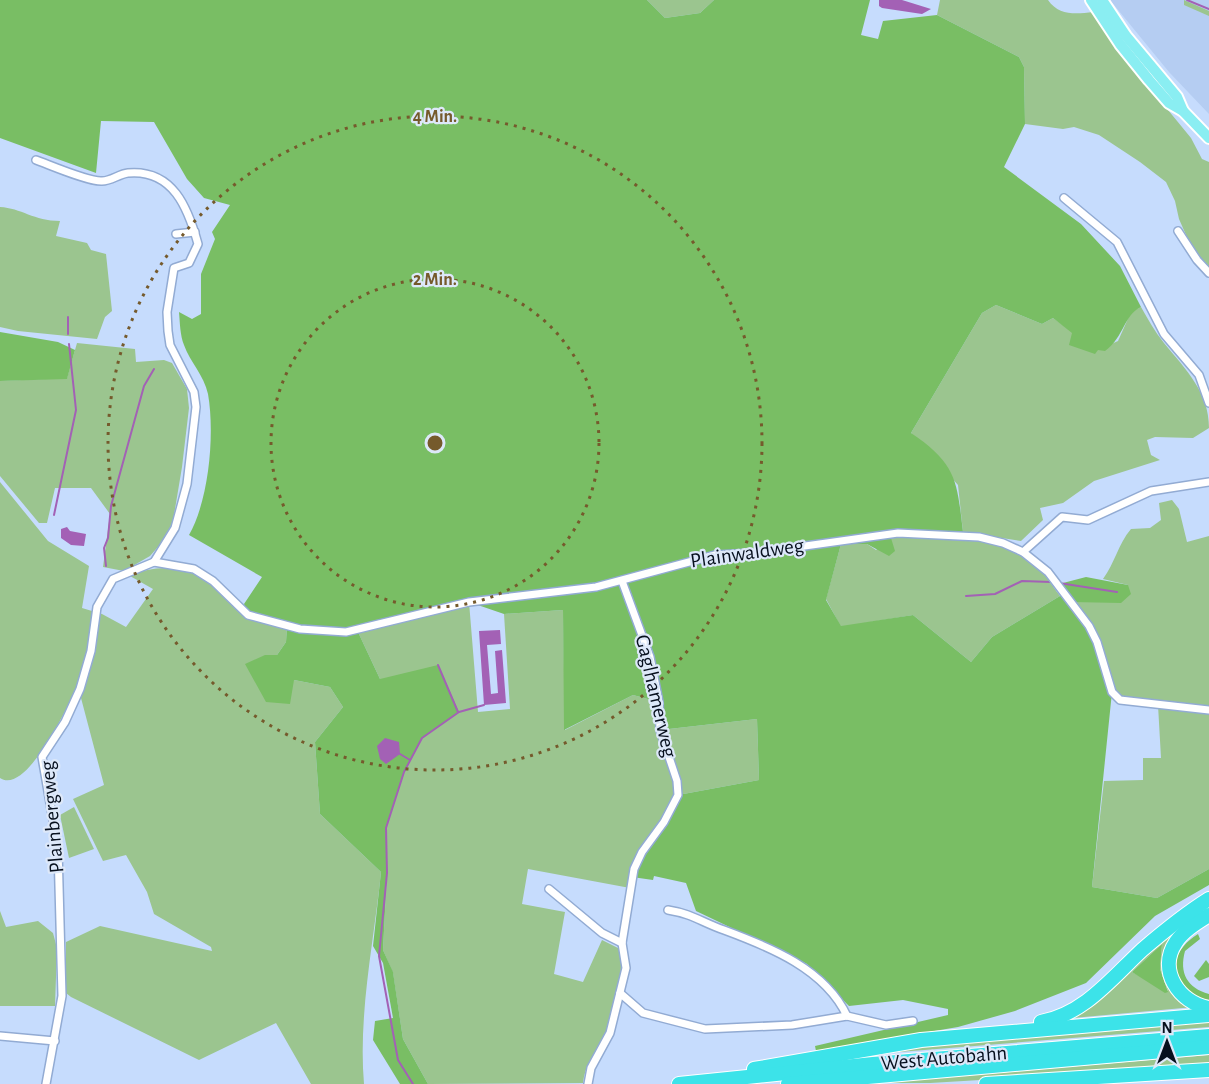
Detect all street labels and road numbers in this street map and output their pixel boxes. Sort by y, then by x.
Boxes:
street label: Plainwaldweg [689,535,806,571]
street label: Gaglhamerweg [632,633,680,760]
street label: Plainbergweg [37,759,67,874]
street label: West Autobahn [880,1042,1008,1074]

